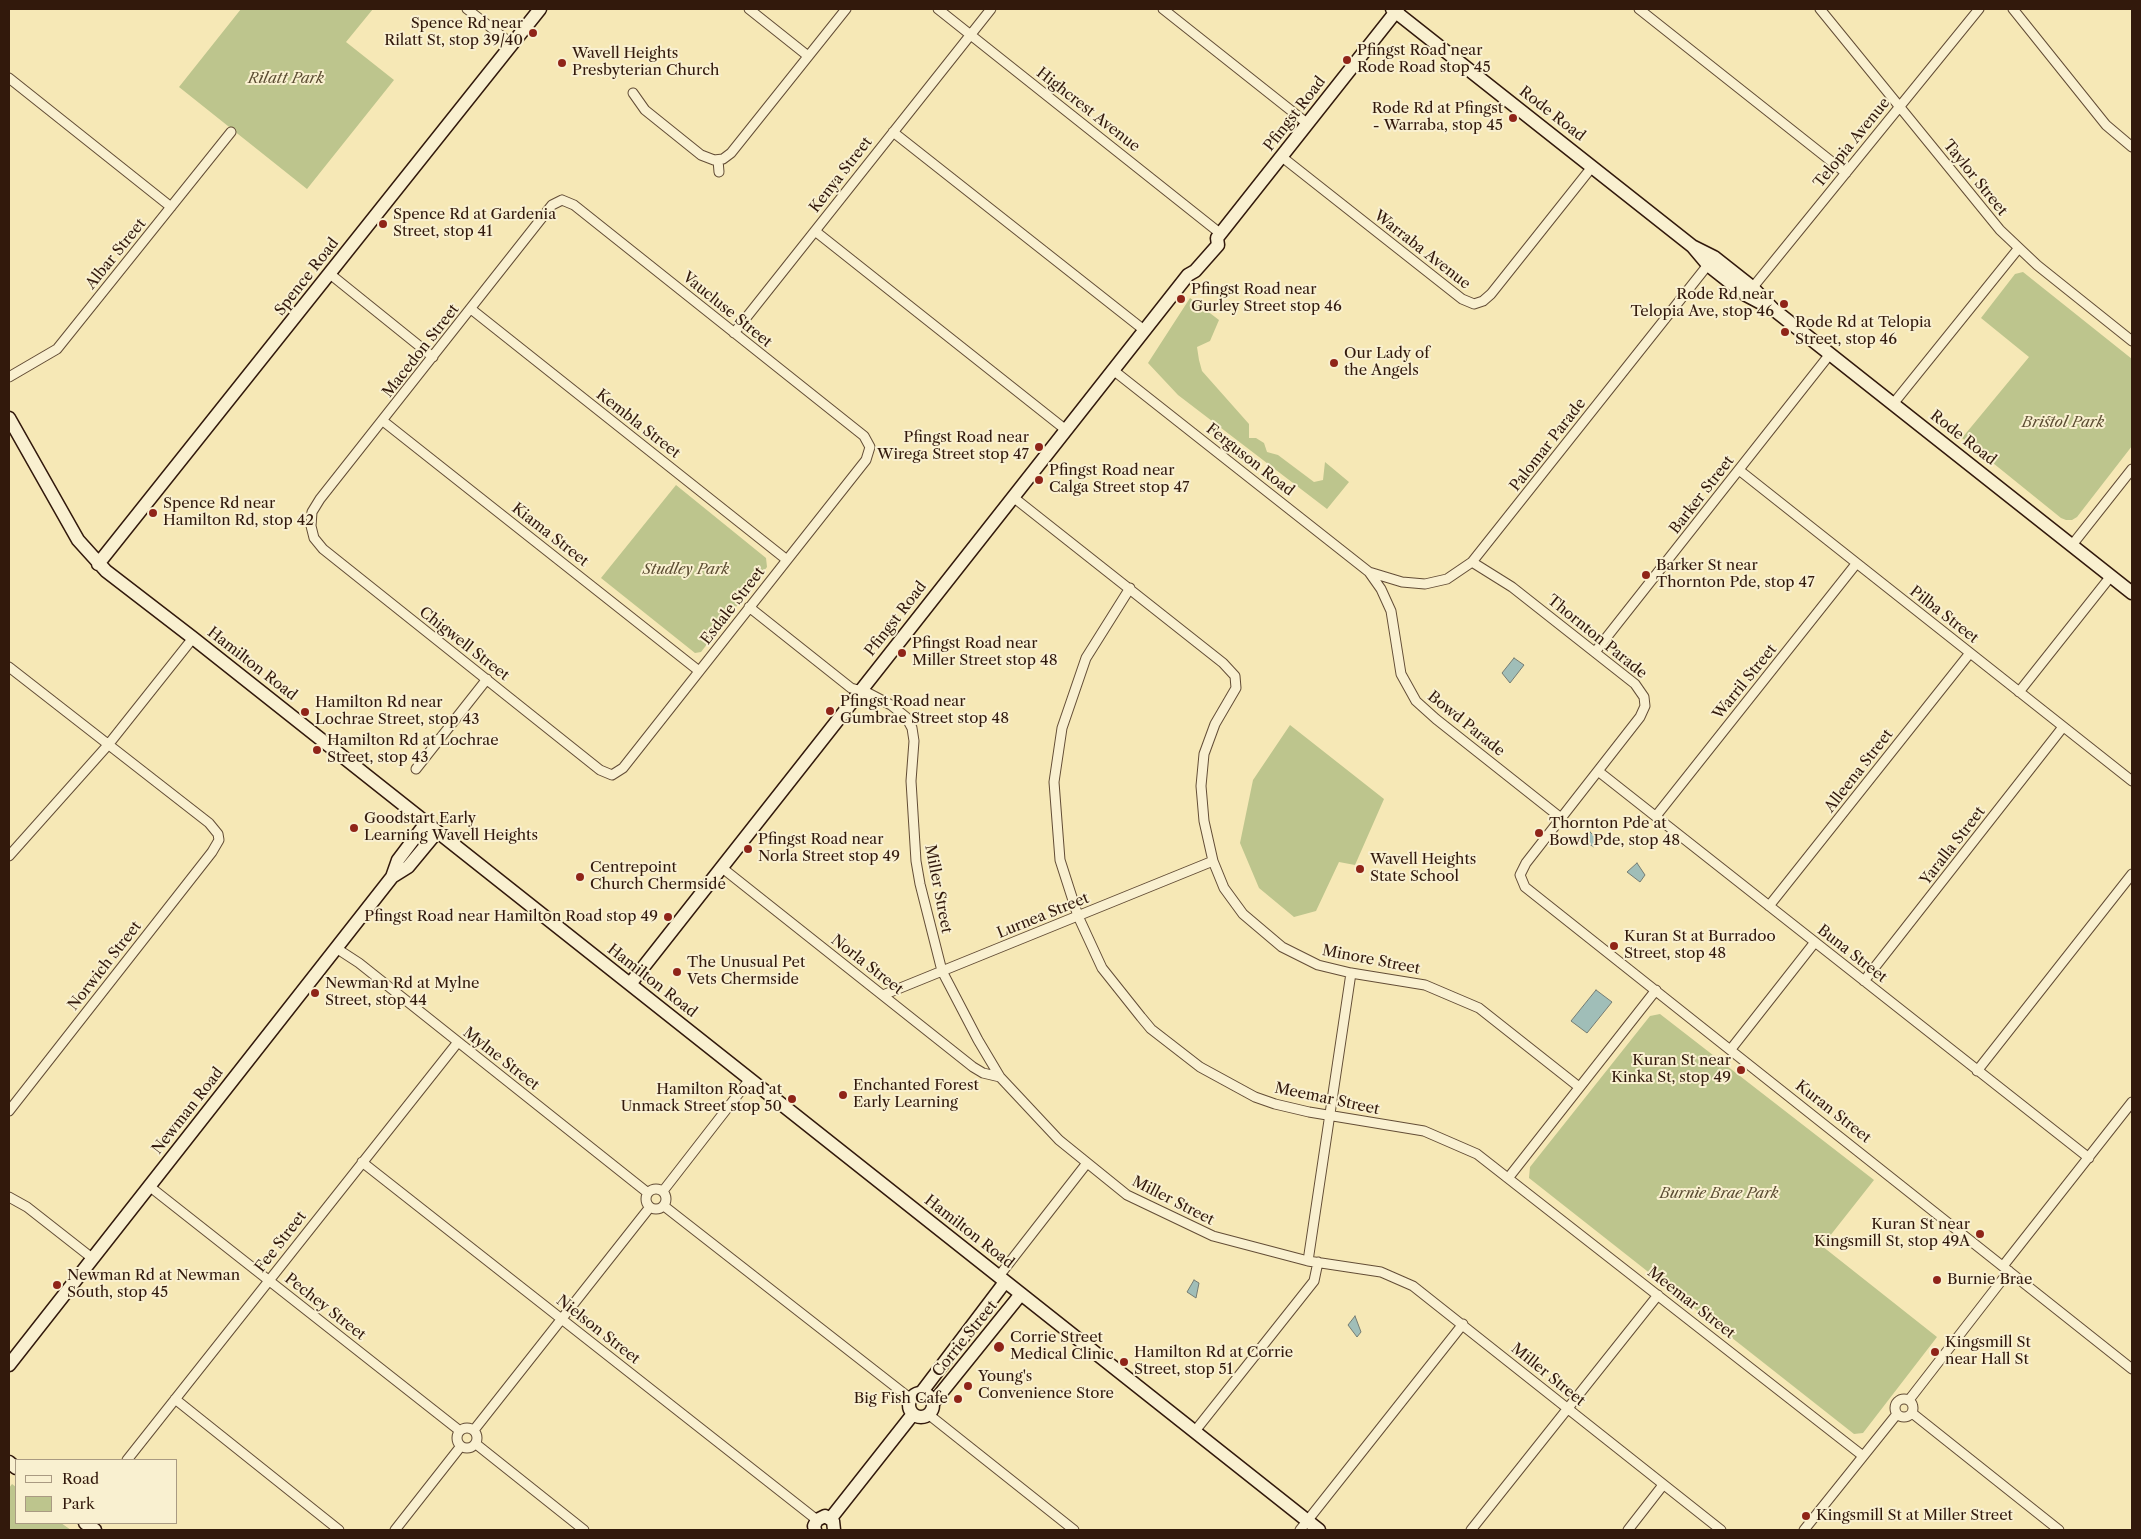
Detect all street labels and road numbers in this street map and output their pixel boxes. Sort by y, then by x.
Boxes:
street label: Highcrest Avenue [1033,64,1143,156]
street label: Pfingst Road [1260,73,1330,155]
street label: Rode Road [1515,83,1589,145]
street label: Telopia Avenue [1810,94,1894,192]
street label: Kenya Street [806,134,876,216]
street label: Taylor Street [1939,137,2011,219]
street label: Warraba Avenue [1370,207,1474,293]
street label: Albar Street [82,215,150,293]
street label: Spence Road [271,235,343,319]
street label: Vaucluse Street [679,269,775,351]
street label: Macedon Street [379,301,463,401]
street label: Kembla Street [592,386,684,462]
street label: Palomar Parade [1506,395,1590,495]
street label: Rode Road [1926,407,2000,469]
street label: Ferguson Road [1202,420,1298,500]
street label: Barker Street [1666,452,1738,538]
street label: Kiama Street [508,499,592,571]
street label: Esdale Street [697,564,769,648]
street label: Pfingst Road [861,578,931,660]
street label: Pilba Street [1906,583,1982,647]
street label: Thornton Parade [1544,591,1650,683]
street label: Chigwell Street [415,603,513,685]
street label: Hamilton Road [204,623,300,705]
street label: Warril Street [1709,641,1781,723]
street label: Bowd Parade [1424,688,1508,760]
street label: Alleena Street [1821,726,1897,816]
street label: Yaralla Street [1917,803,1989,889]
street label: Miller Street [921,843,955,935]
street label: Lurnea Street [994,889,1092,943]
street label: Norwich Street [65,918,145,1014]
street label: Buna Street [1814,921,1890,987]
street label: Norla Street [827,931,907,999]
street label: Hamilton Road [604,940,700,1022]
street label: Minore Street [1321,942,1421,978]
street label: Mylne Street [459,1024,543,1094]
street label: Newman Road [149,1064,227,1158]
street label: Kuran Street [1792,1077,1874,1147]
street label: Meemar Street [1273,1079,1381,1119]
street label: Miller Street [1129,1173,1217,1229]
street label: Hamilton Road [921,1191,1017,1273]
street label: Fee Street [252,1208,310,1276]
street label: Meemar Street [1644,1263,1738,1343]
street label: Pechey Street [281,1270,369,1344]
street label: Nielson Street [553,1292,643,1368]
street label: Corrie Street [929,1297,1001,1381]
street label: Miller Street [1507,1340,1589,1410]

